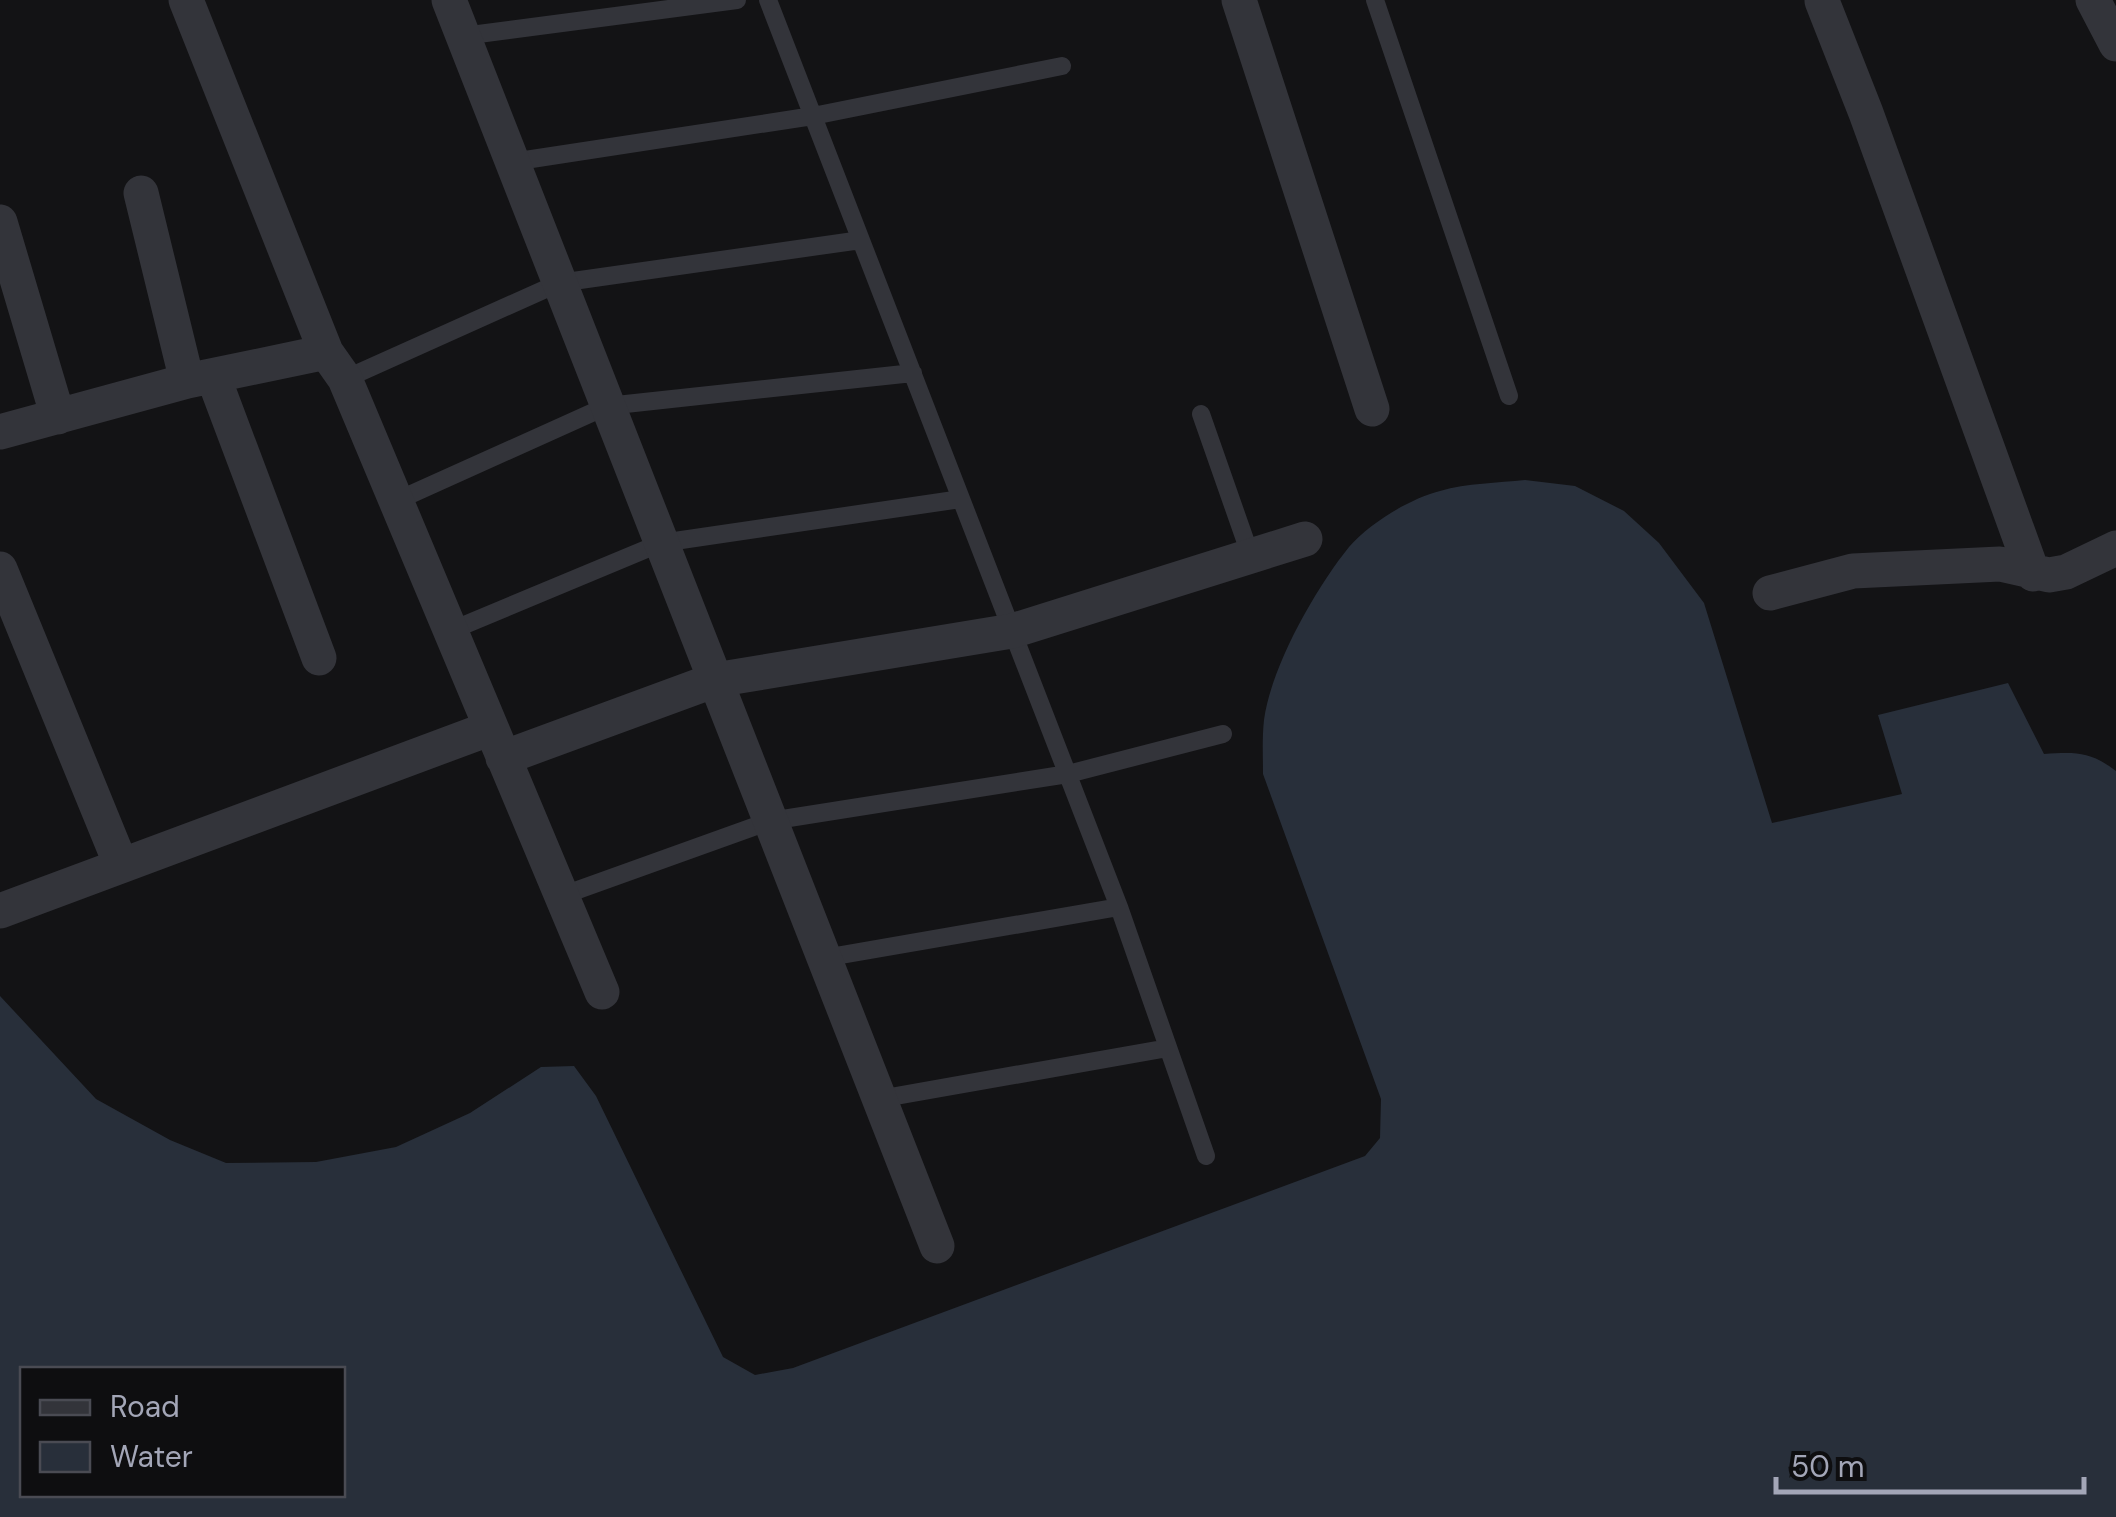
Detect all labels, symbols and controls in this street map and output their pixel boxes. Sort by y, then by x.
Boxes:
legend [20,1367,345,1497]
text: Road [110,1387,180,1426]
scale bar [1776,1432,2084,1494]
text: Water [110,1437,193,1476]
text: 50 m [1791,1447,1865,1486]

